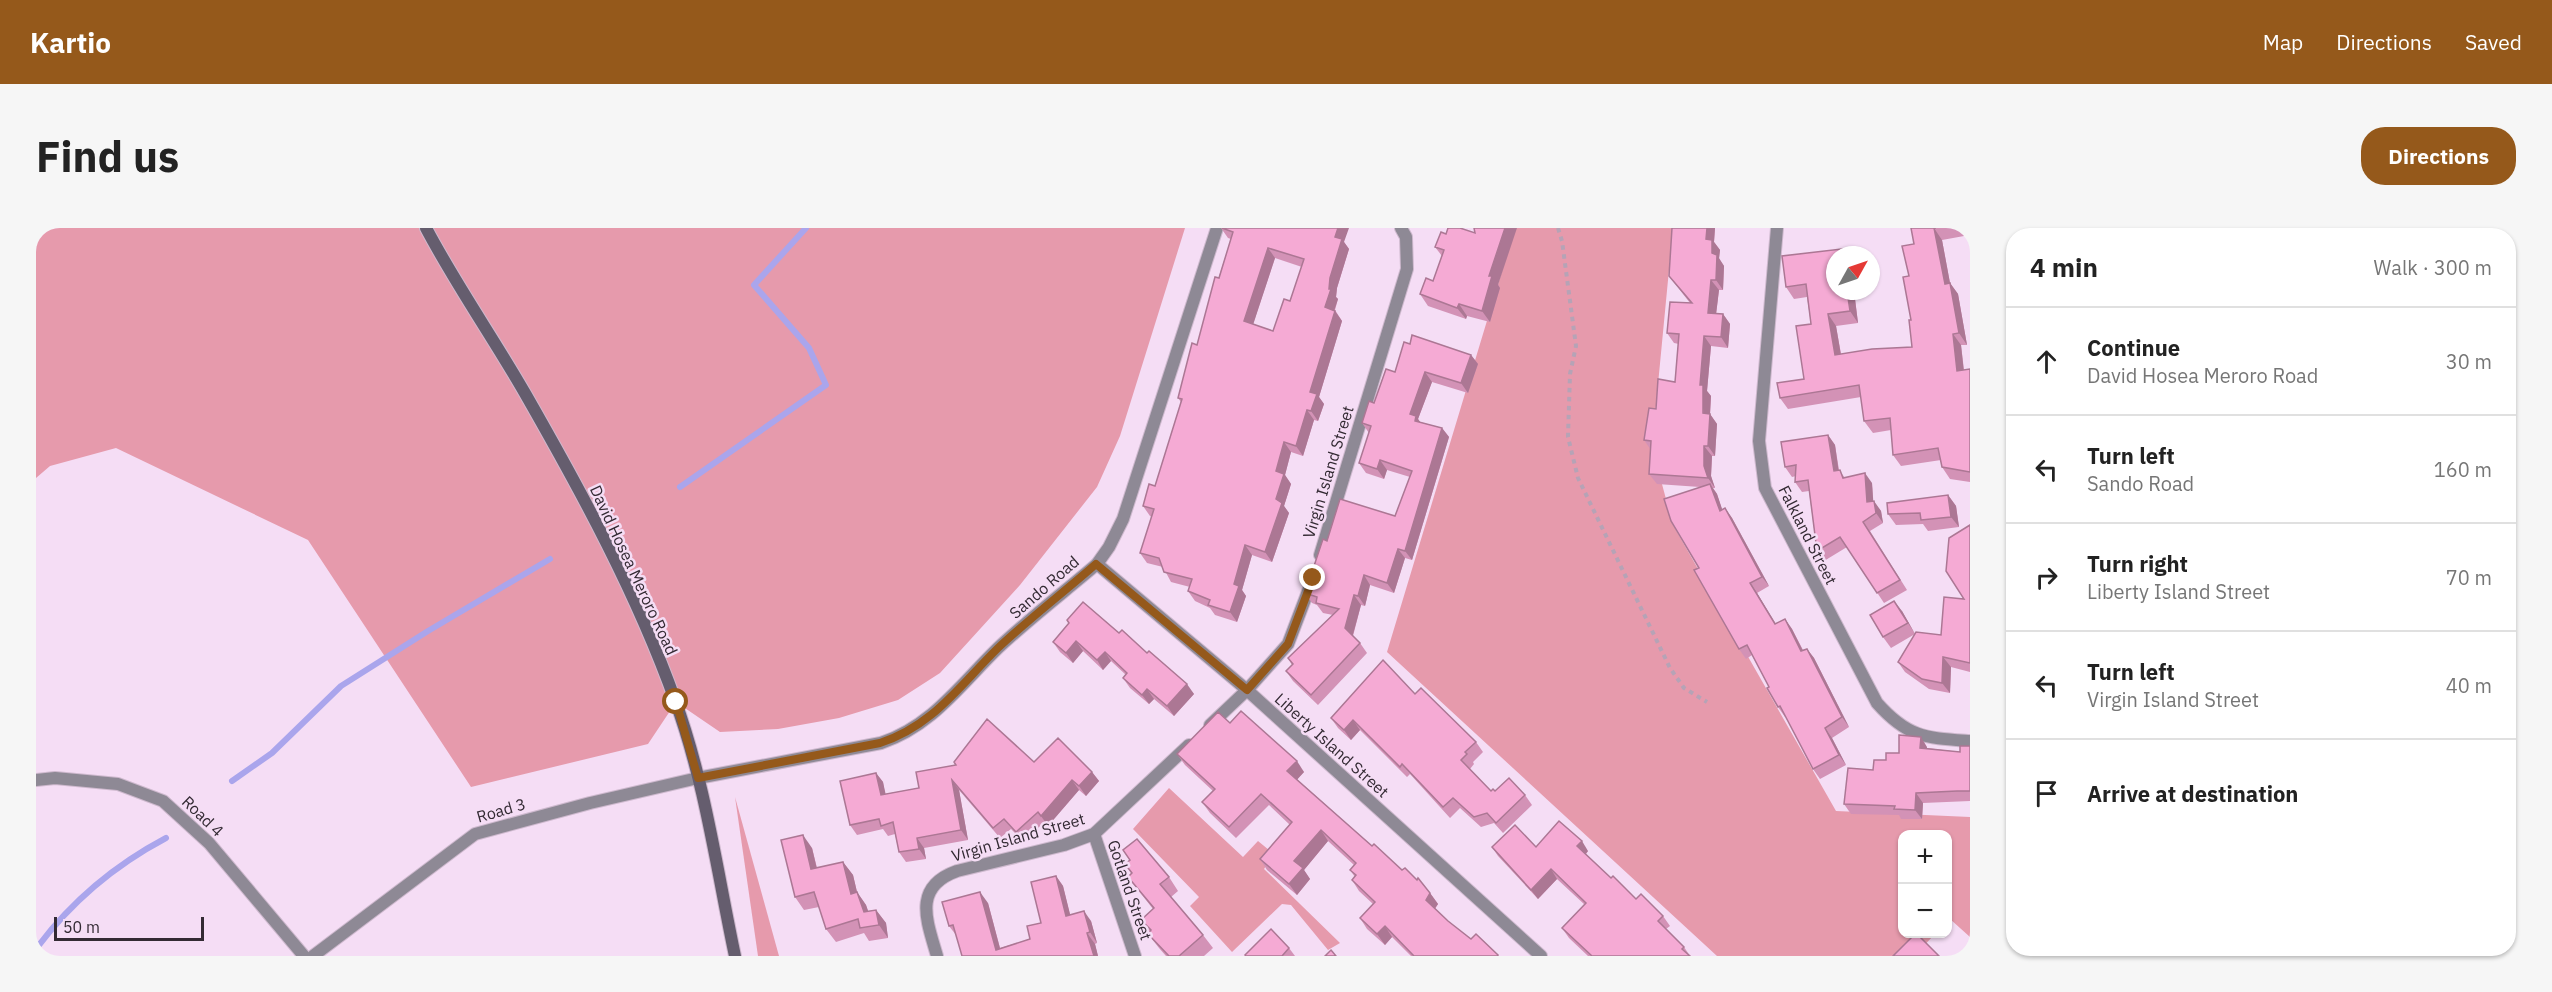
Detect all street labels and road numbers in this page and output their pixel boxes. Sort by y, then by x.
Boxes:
street label: Virgin Island Street [1298,403,1358,541]
street label: David Hosea Meroro Road [586,482,682,658]
street label: Falkland Street [1774,482,1842,588]
street label: Sando Road [1005,551,1083,623]
street label: Liberty Island Street [1271,689,1393,801]
street label: Road 4 [178,791,228,841]
street label: Road 3 [474,793,528,827]
street label: Virgin Island Street [949,808,1087,866]
street label: Gotland Street [1104,837,1156,943]

